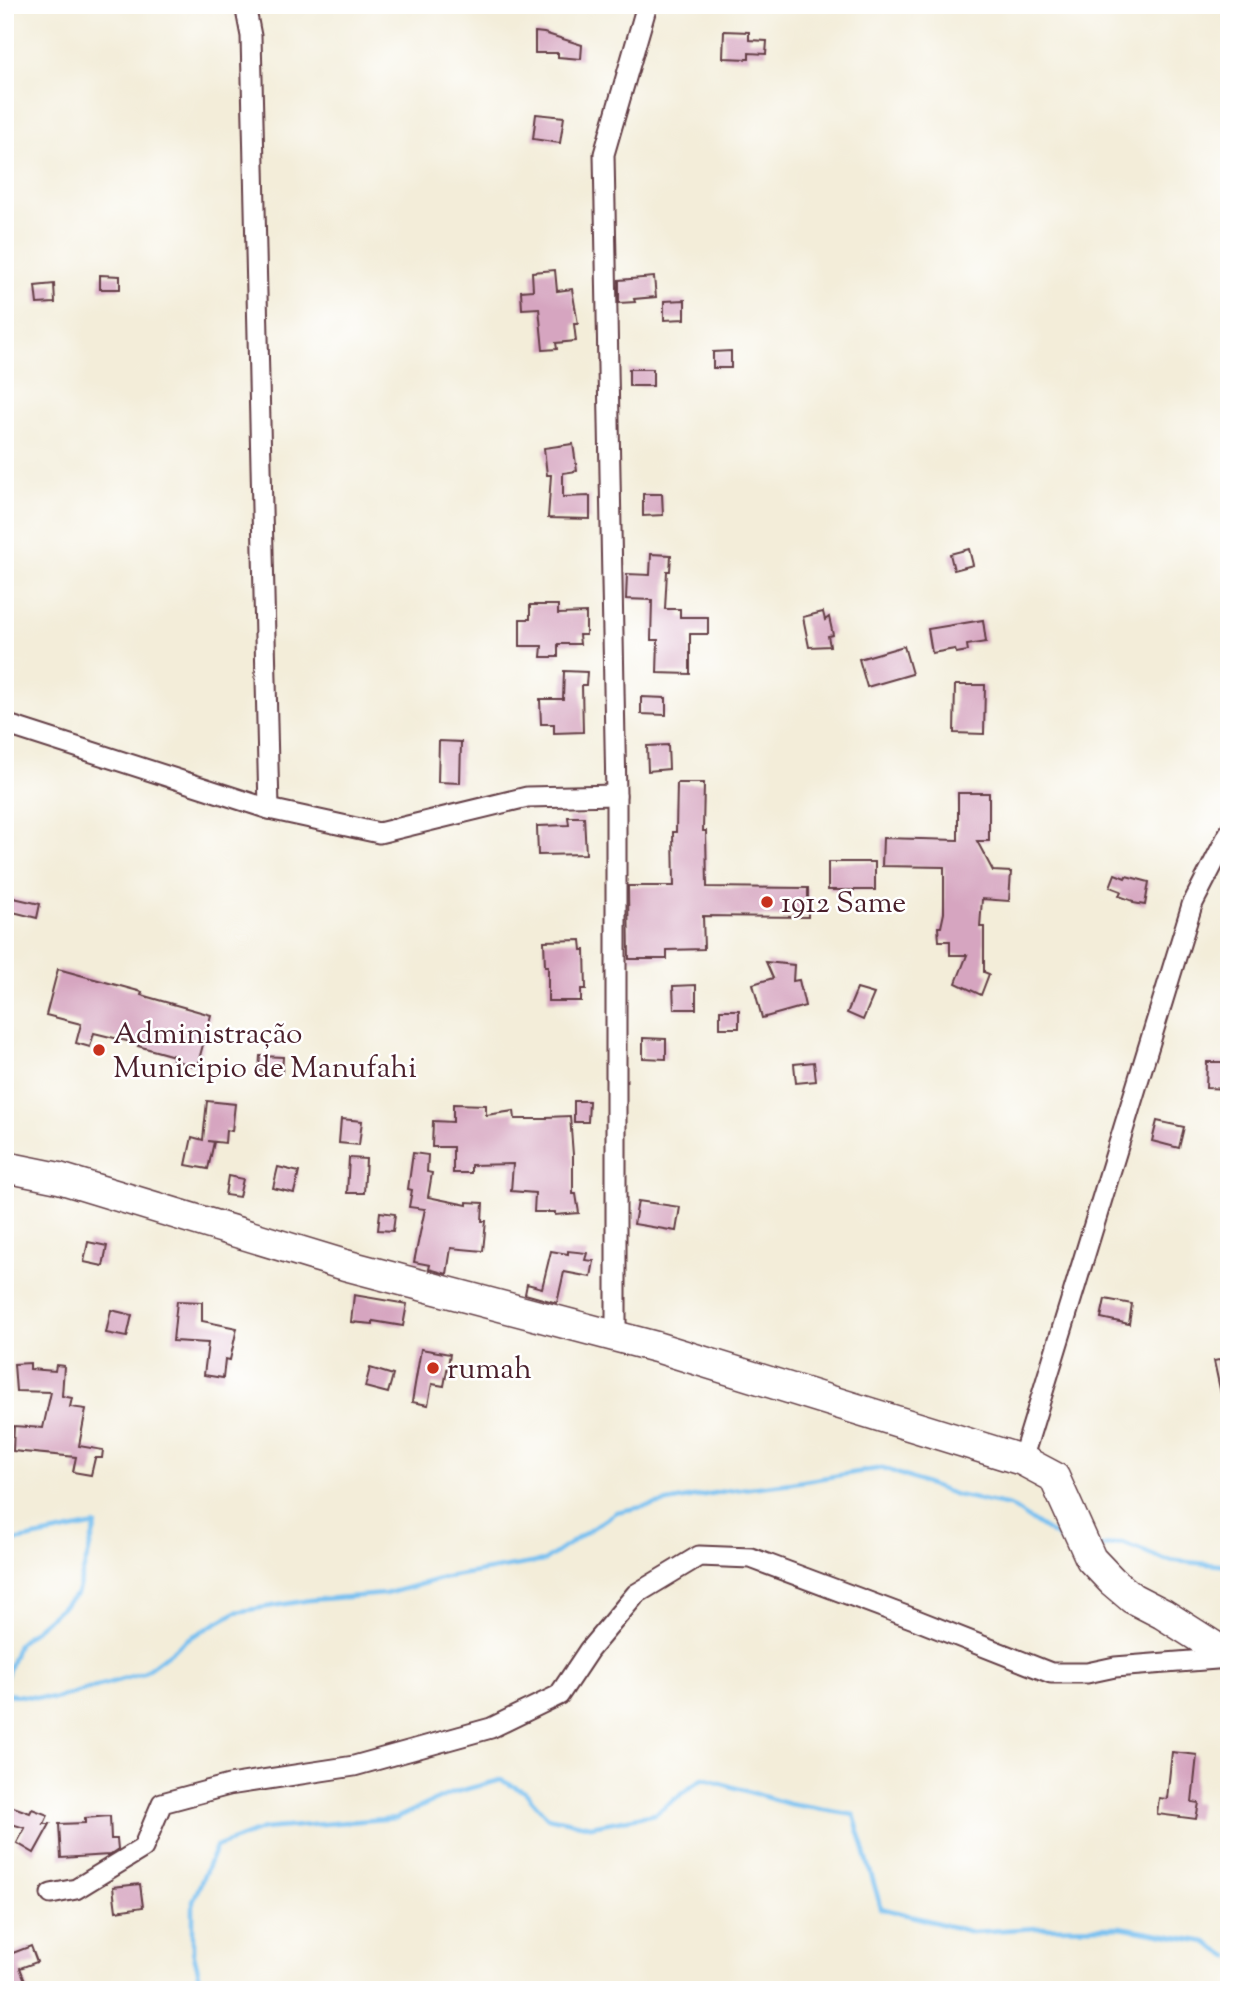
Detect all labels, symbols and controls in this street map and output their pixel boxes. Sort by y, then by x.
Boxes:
place label: 1912 Same [781,883,906,926]
marker: 1912 Same [759,894,775,910]
place label: Administração Municipio de Manufahi [113,1014,417,1091]
marker: Administração Municipio de Manufahi [91,1042,107,1058]
place label: rumah [447,1349,532,1392]
marker: rumah [425,1360,441,1376]

